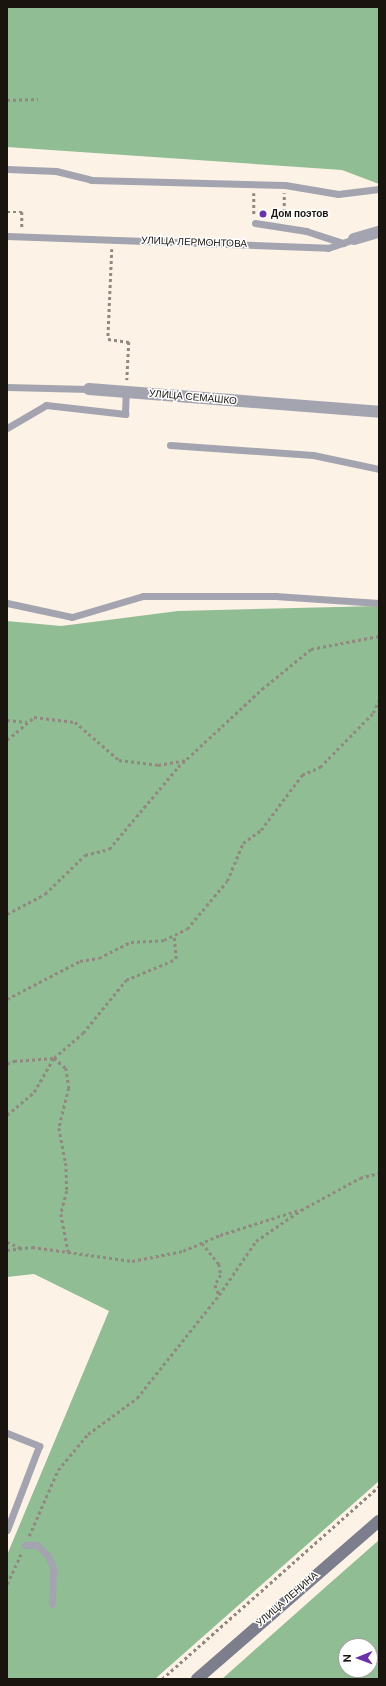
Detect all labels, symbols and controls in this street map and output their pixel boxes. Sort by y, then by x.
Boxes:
place label: Дом поэтов [271,208,328,220]
marker: Дом поэтов [258,209,268,219]
street label: УЛИЦА ЛЕРМОНТОВА [141,234,247,250]
street label: УЛИЦА СЕМАШКО [149,387,237,407]
street label: УЛИЦА ЛЕНИНА [254,1569,320,1629]
north arrow [338,1638,378,1678]
text: N [340,1654,354,1662]

